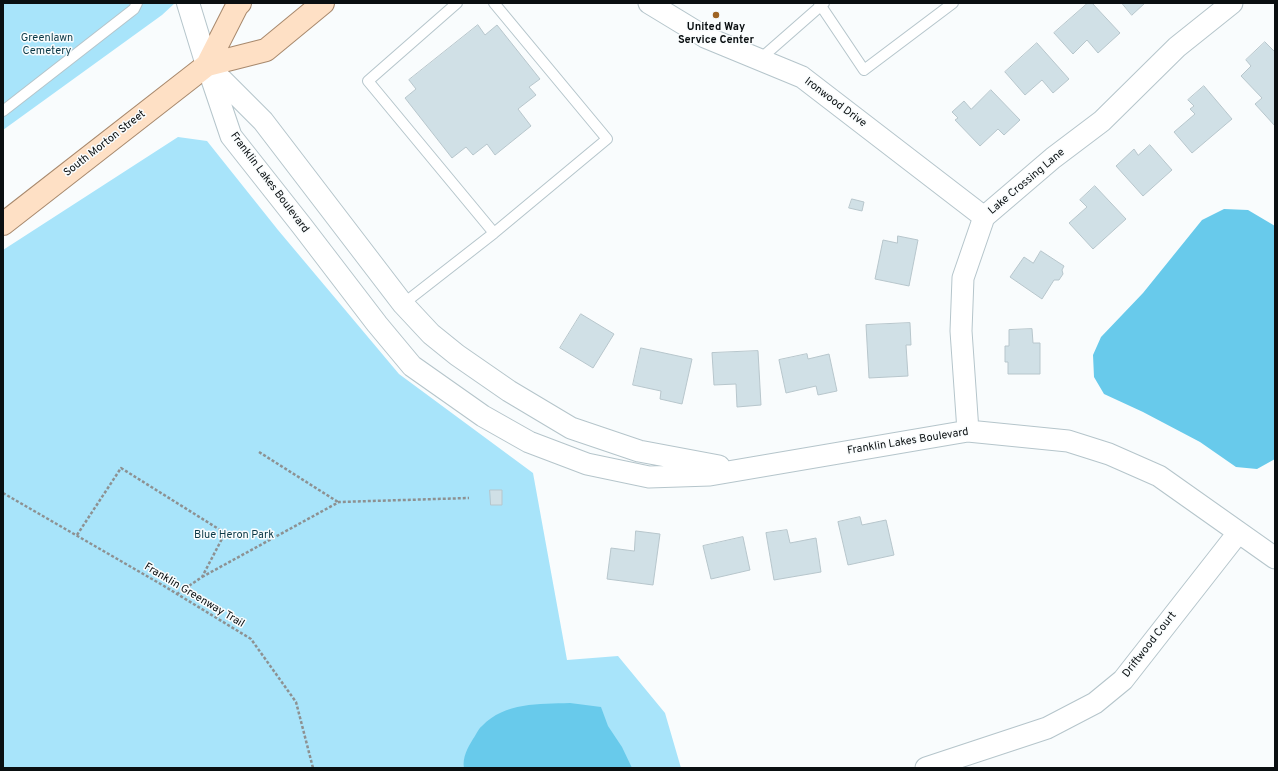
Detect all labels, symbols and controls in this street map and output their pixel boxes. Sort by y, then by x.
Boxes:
marker: United Way Service Center [711,10,721,20]
place label: United Way Service Center [678,21,754,47]
park label: Greenlawn Cemetery [21,32,73,58]
street label: Ironwood Drive [801,75,869,131]
street label: South Morton Street [62,108,148,180]
street label: Franklin Lakes Boulevard [227,130,311,236]
street label: Lake Crossing Lane [986,146,1068,218]
street label: Franklin Lakes Boulevard [846,426,970,458]
park label: Blue Heron Park [194,529,274,543]
street label: Franklin Greenway Trail [142,561,246,631]
street label: Driftwood Court [1120,610,1180,680]

